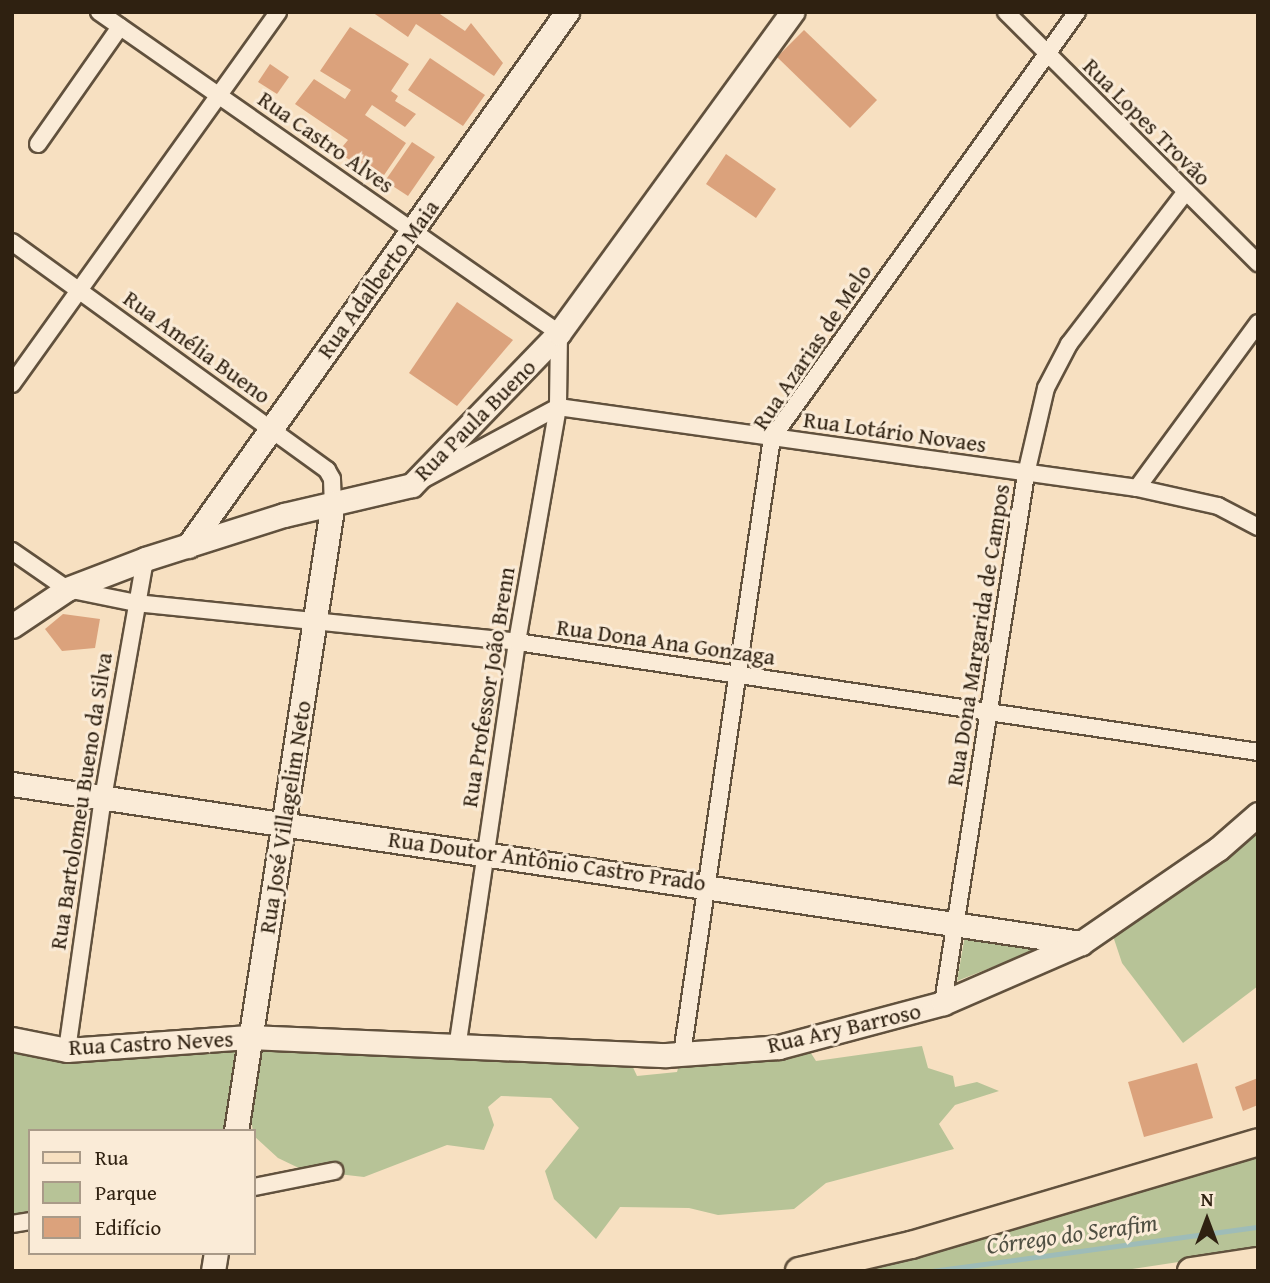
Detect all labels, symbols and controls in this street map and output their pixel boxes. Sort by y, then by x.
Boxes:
street label: Rua Lopes Trovão [1077,52,1217,192]
street label: Rua Castro Alves [253,85,399,199]
street label: Rua Adalberto Maia [311,194,445,364]
street label: Rua Azarias de Melo [746,259,878,435]
street label: Rua Amélia Bueno [118,284,276,410]
street label: Rua Paula Bueno [408,353,542,487]
street label: Rua Lotário Novaes [802,406,988,458]
street label: Rua Dona Margarida de Campos [940,482,1016,788]
street label: Rua Professor João Brenn [455,565,521,809]
street label: Rua Dona Ana Gonzaga [555,613,777,671]
street label: Rua Bartolomeu Bueno da Silva [44,651,118,951]
street label: Rua José Villagelim Neto [253,699,317,935]
street label: Rua Doutor Antônio Castro Prado [387,825,707,897]
street label: Rua Ary Barroso [765,997,923,1059]
street label: Rua Castro Neves [68,1025,234,1061]
legend [28,1129,256,1255]
text: Rua [95,1142,128,1173]
text: Parque [95,1177,157,1208]
north arrow [1172,1185,1242,1255]
text: N [1201,1185,1213,1213]
water label: Córrego do Serafim [985,1208,1159,1260]
text: Edifício [95,1212,161,1243]

